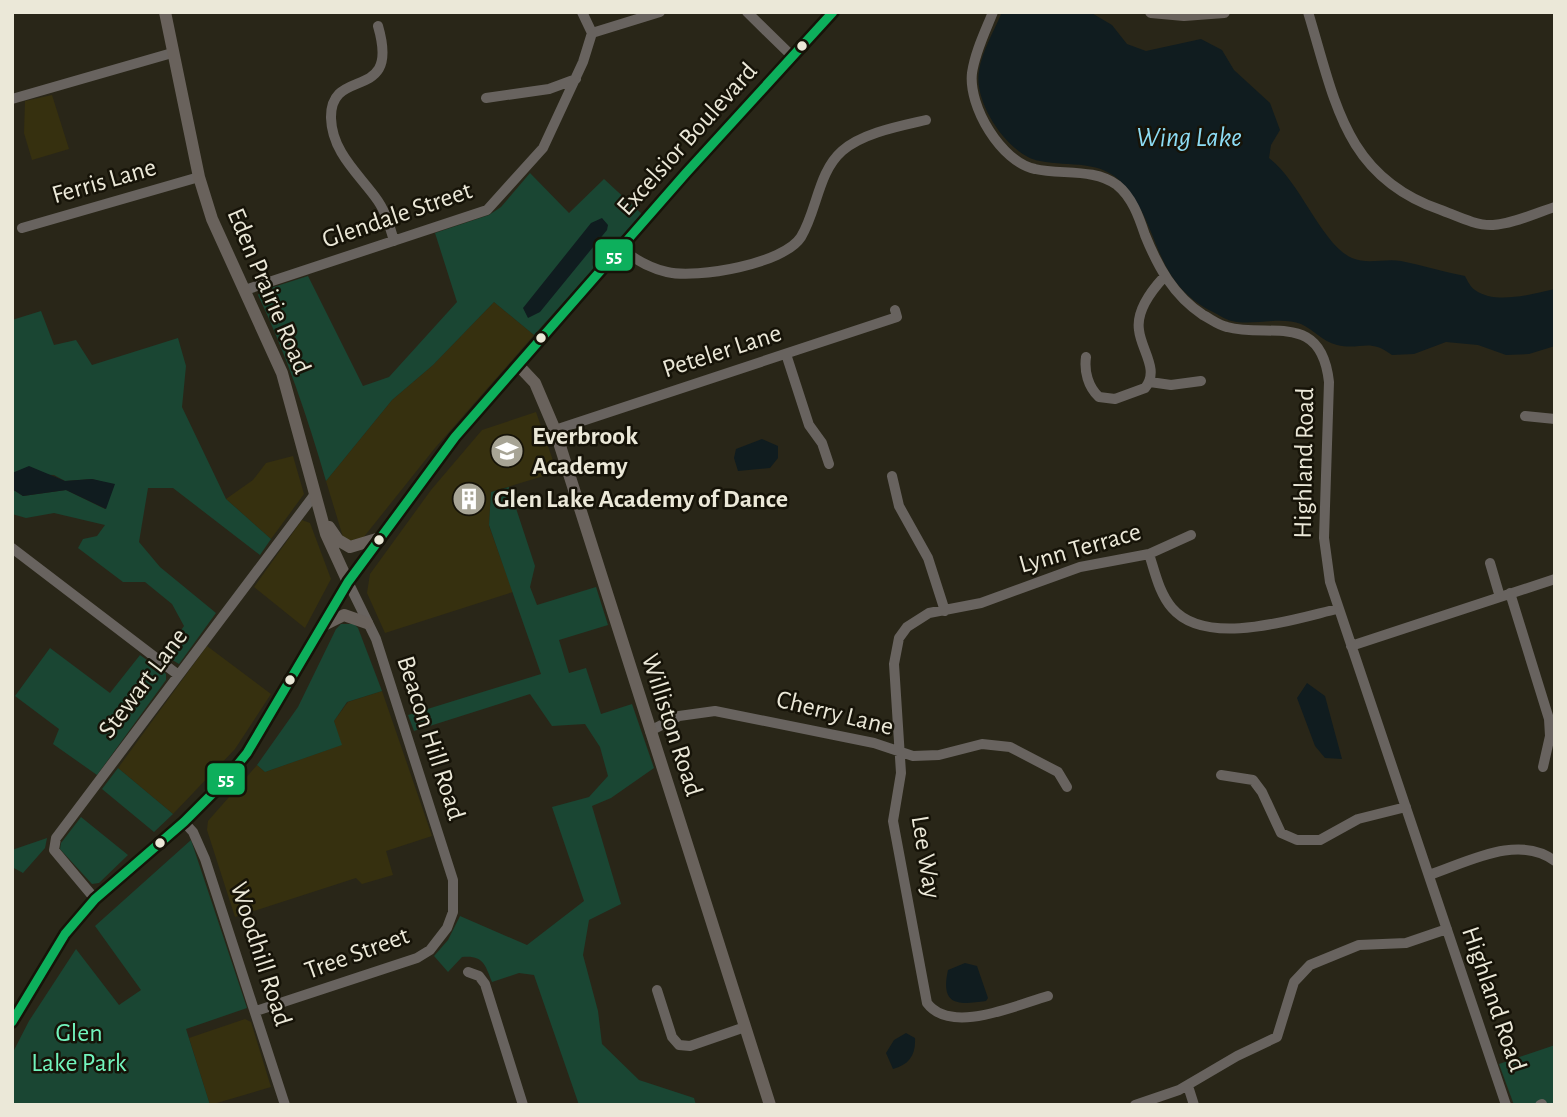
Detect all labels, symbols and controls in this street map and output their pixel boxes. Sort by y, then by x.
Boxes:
unlabelled marker [795,39,809,53]
street label: Excelsior Boulevard [612,58,762,220]
water label: Wing Lake [1136,124,1242,152]
street label: Ferris Lane [49,154,159,208]
street label: Glendale Street [319,177,475,253]
street label: Eden Prairie Road [222,204,316,378]
line badge: 55 [594,238,634,272]
text: 55 [606,247,622,266]
street label: Peteler Lane [659,320,785,382]
unlabelled marker [534,331,548,345]
street label: Highland Road [1290,387,1318,539]
place label: Everbrook Academy [532,423,638,479]
school or university icon: Everbrook Academy [488,432,526,470]
building icon: Glen Lake Academy of Dance [450,480,488,518]
place label: Glen Lake Academy of Dance [494,486,788,512]
street label: Lynn Terrace [1016,518,1144,578]
unlabelled marker [372,533,386,547]
street label: Stewart Lane [93,623,193,743]
street label: Williston Road [637,651,707,799]
street label: Beacon Hill Road [392,653,470,823]
unlabelled marker [283,673,297,687]
street label: Cherry Lane [774,686,896,740]
line badge: 55 [206,762,246,796]
text: 55 [218,770,234,789]
street label: Lee Way [907,814,945,900]
unlabelled marker [153,836,167,850]
street label: Woodhill Road [226,879,296,1029]
street label: Tree Street [301,922,413,984]
street label: Highland Road [1457,923,1531,1075]
park label: Glen Lake Park [31,1020,127,1076]

